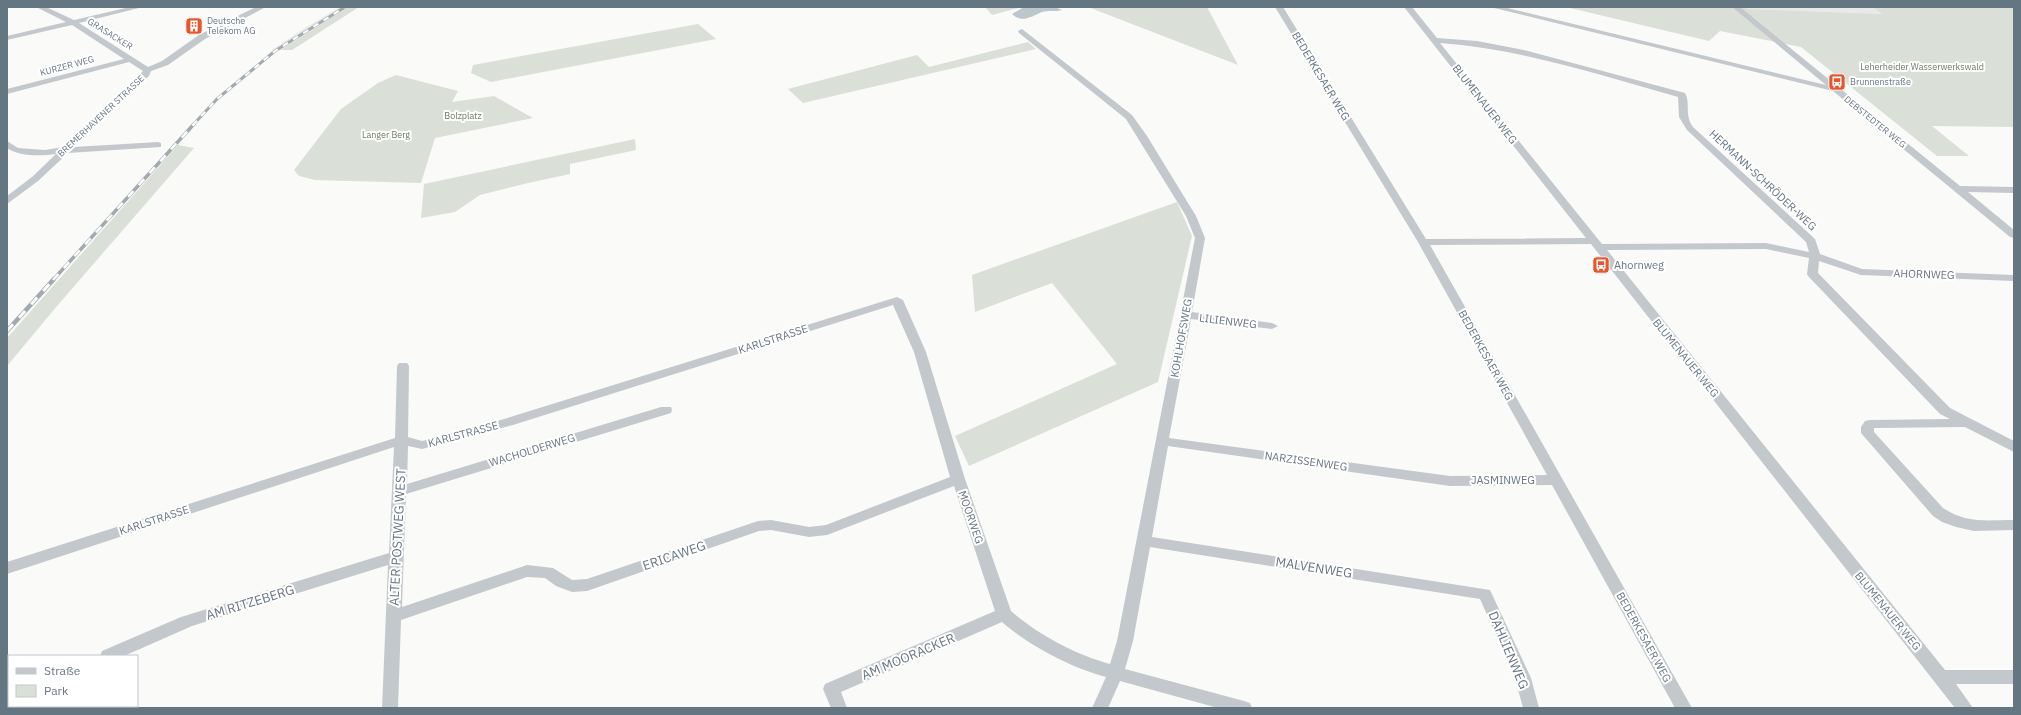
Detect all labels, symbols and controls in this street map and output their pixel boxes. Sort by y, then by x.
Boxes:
street label: GRASACKER [86,15,135,52]
place label: Deutsche Telekom AG [207,15,255,36]
building icon: Deutsche Telekom AG [184,16,204,36]
street label: BEDERKESAER WEG [1289,29,1353,123]
street label: KURZER WEG [39,53,95,78]
street label: BLUMENAUER WEG [1450,61,1520,147]
park label: Leherheider Wasserwerkswald [1860,61,1984,72]
bus stop icon: Brunnenstraße [1827,72,1847,92]
street label: BREMERHAVENER STRASSE [55,73,146,159]
place label: Brunnenstraße [1850,76,1911,87]
street label: DEBSTEDTER WEG [1842,93,1908,150]
park label: Bolzplatz [444,110,482,121]
street label: HERMANN-SCHRÖDER-WEG [1706,127,1820,233]
park label: Langer Berg [362,129,410,140]
bus stop icon: Ahornweg [1591,255,1611,275]
place label: Ahornweg [1614,258,1664,272]
street label: AHORNWEG [1893,266,1955,282]
street label: KOHLHOFSWEG [1167,297,1195,379]
street label: BEDERKESAER WEG [1455,307,1517,403]
street label: LILIENWEG [1198,311,1258,331]
street label: BLUMENAUER WEG [1650,316,1722,400]
street label: KARLSTRASSE [736,321,810,357]
street label: KARLSTRASSE [426,418,500,450]
street label: WACHOLDERWEG [487,430,577,470]
street label: NARZISSENWEG [1264,448,1348,474]
street label: ALTER POSTWEG WEST [385,467,410,606]
street label: JASMINWEG [1471,473,1535,487]
street label: MOORWEG [955,489,987,545]
street label: KARLSTRASSE [117,502,191,538]
street label: ERICAWEG [640,537,708,574]
street label: MALVENWEG [1274,553,1354,582]
street label: BLUMENAUER WEG [1852,569,1924,653]
street label: AM RITZEBERG [204,581,296,624]
street label: BEDERKESAER WEG [1613,589,1675,685]
street label: DAHLIENWEG [1485,609,1533,692]
street label: AM MOORACKER [859,629,957,684]
legend [8,655,138,707]
text: Straße [44,663,81,678]
text: Park [44,683,69,698]

